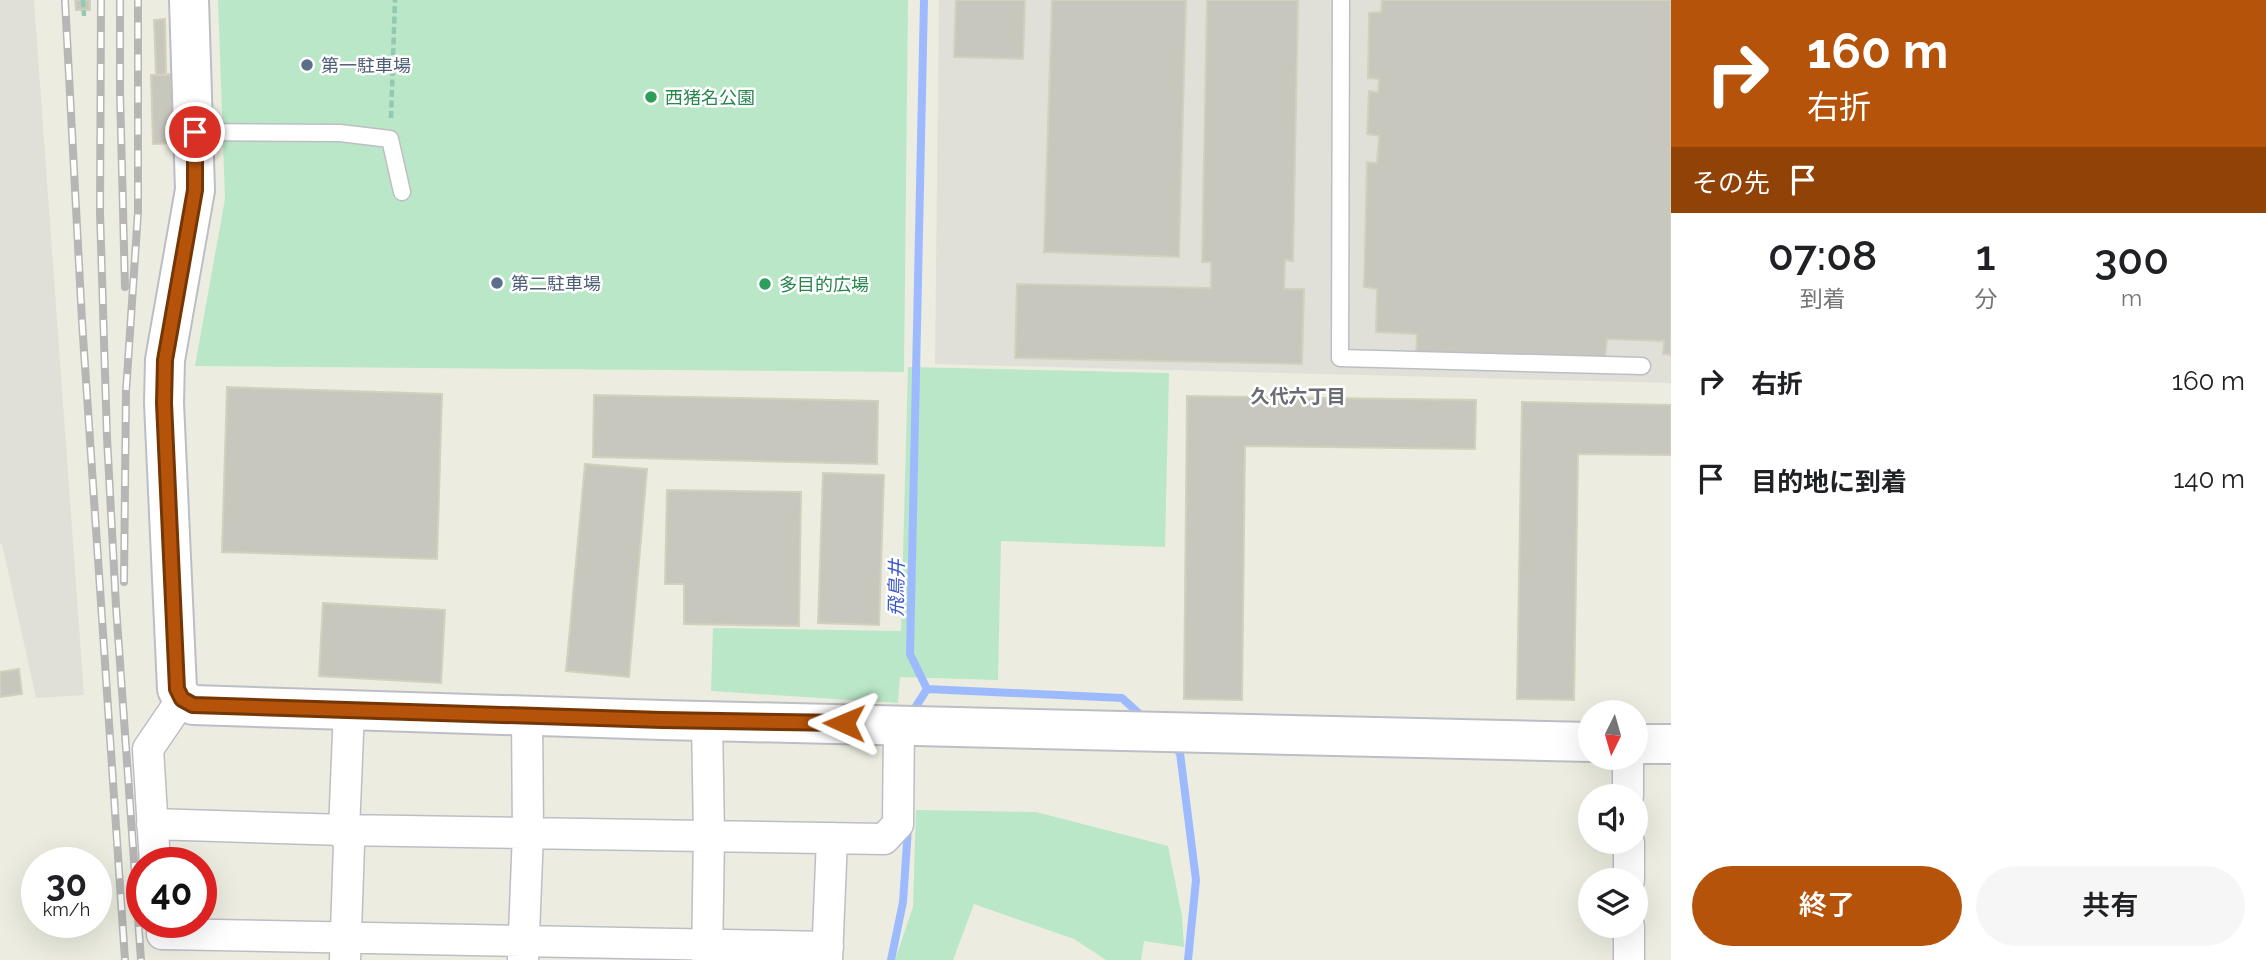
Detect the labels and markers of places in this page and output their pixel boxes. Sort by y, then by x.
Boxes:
place label: 第一駐車場 [321,55,411,76]
marker: 第一駐車場 [299,57,315,73]
place label: 西猪名公園 [665,87,755,108]
marker: 西猪名公園 [643,89,659,105]
pin [165,102,225,162]
place label: 第二駐車場 [511,273,601,294]
place label: 多目的広場 [779,274,869,295]
marker: 第二駐車場 [489,275,505,291]
marker: 多目的広場 [757,276,773,292]

